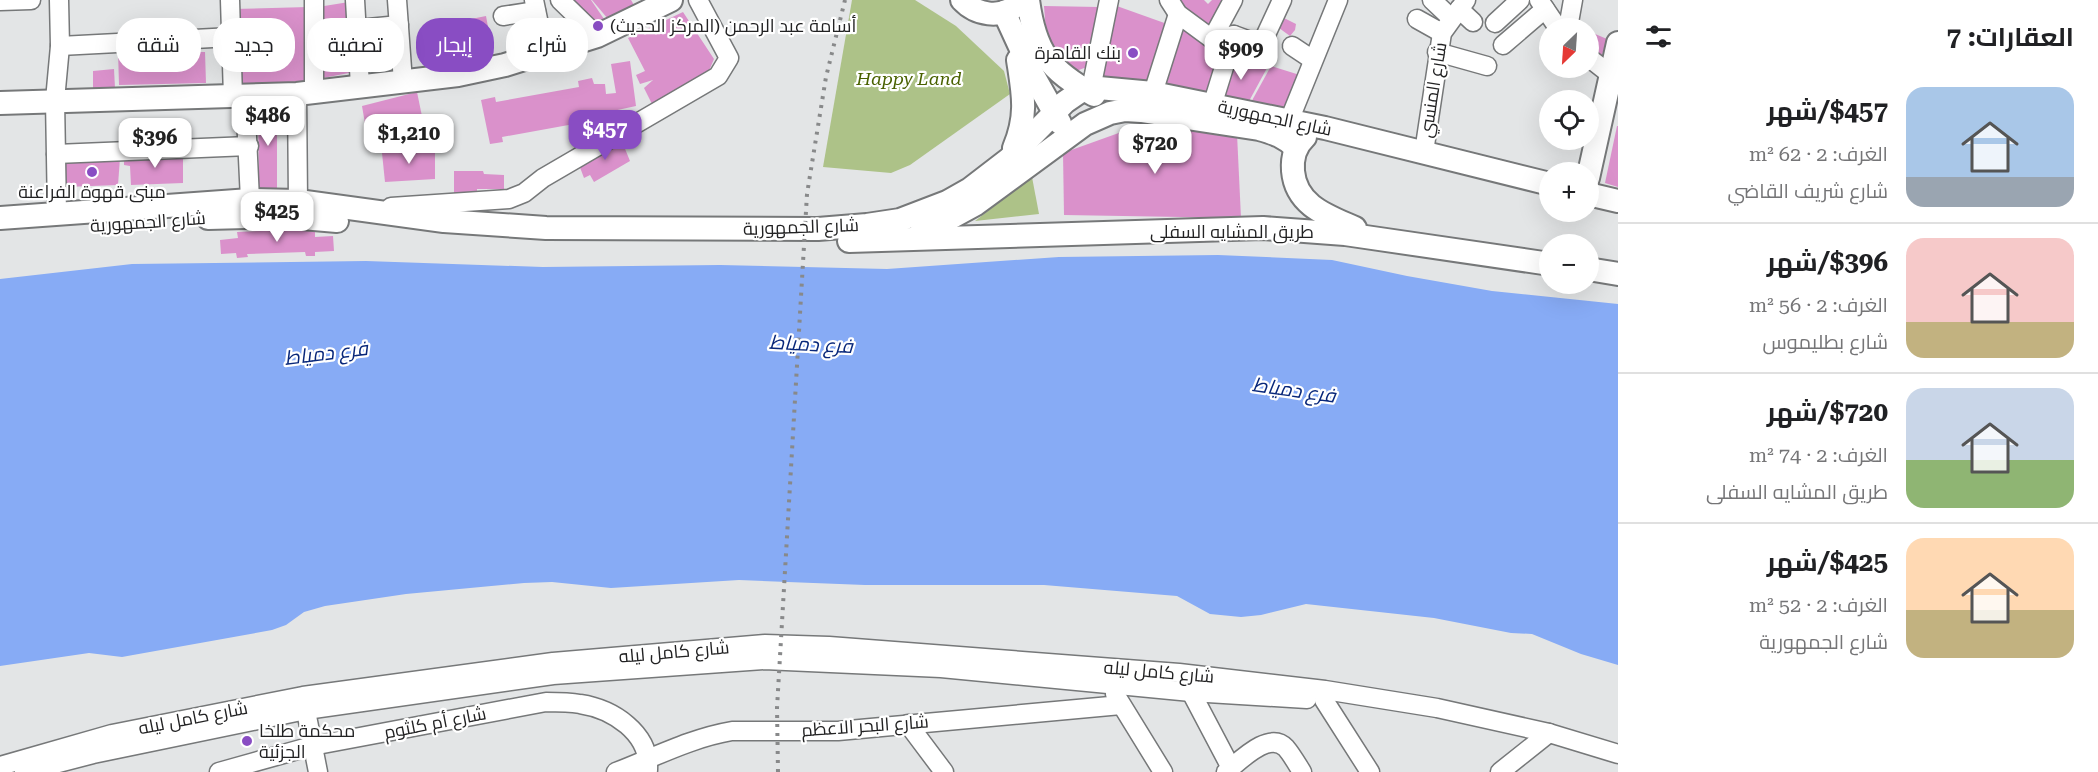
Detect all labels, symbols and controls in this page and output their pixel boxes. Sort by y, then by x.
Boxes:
place label: أسامة عبد الرحمن (المركز الحديث) [610,15,856,37]
chip: شقة [116,18,201,72]
chip: جديد [213,18,295,72]
chip: تصفية [307,18,404,72]
chip: إيجار [416,18,494,72]
chip: شراء [506,18,588,72]
north arrow [1539,18,1599,78]
map controls [1539,18,1599,294]
marker: أسامة عبد الرحمن (المركز الحديث) [591,19,605,33]
icon: filters [1642,20,1675,53]
text: العقارات: 7 [1947,22,2074,52]
pin: $909 [1205,30,1277,81]
text: $909 [1219,37,1263,61]
street label: شارع المنسي [1415,41,1453,140]
place label: بنك القاهرة [1035,42,1121,64]
marker: بنك القاهرة [1126,46,1140,60]
park label: Happy Land [855,68,962,89]
button: locate [1539,90,1599,150]
street label: شارع الجمهورية [1216,95,1334,142]
pin: $486 [232,96,304,147]
text: $457/شهر [1767,96,1888,126]
text: $486 [246,103,290,127]
pin: $457 [569,110,641,161]
icon: home [1954,111,2026,183]
pin: $1,210 [360,114,458,165]
text: $457 [583,117,627,141]
pin: $396 [119,118,191,169]
text: $1,210 [378,121,440,145]
pin: $720 [1119,124,1191,175]
text: $396 [133,125,177,149]
text: $720 [1133,131,1177,155]
text: الغرف: 2 · 62 m² [1749,142,1888,166]
button: + [1539,162,1599,222]
marker: مبنى قهوة الفراعنة [85,165,99,179]
text: شارع شريف القاضي [1728,179,1888,203]
place label: مبنى قهوة الفراعنة [18,181,166,203]
pin: $425 [241,192,313,243]
text: $425 [255,199,299,223]
street label: شارع الجمهورية [89,207,207,238]
street label: شارع الجمهورية [743,214,859,241]
street label: طريق المشايه السفلى [1150,221,1314,244]
button: − [1539,234,1599,294]
text: $396/شهر [1767,247,1888,277]
icon: home [1954,262,2026,334]
text: الغرف: 2 · 56 m² [1749,293,1888,317]
water label: فرع دمياط [768,330,855,360]
text: شارع بطليموس [1763,330,1888,354]
water label: فرع دمياط [283,336,371,372]
water label: فرع دمياط [1251,372,1339,410]
text: $720/شهر [1767,397,1888,427]
icon: home [1954,412,2026,484]
text: الغرف: 2 · 74 m² [1749,443,1888,467]
text: طريق المشايه السفلى [1706,480,1888,504]
text: $425/شهر [1767,547,1888,577]
icon: home [1954,562,2026,634]
text: الغرف: 2 · 52 m² [1749,593,1888,617]
text: شارع الجمهورية [1759,630,1888,654]
street label: شارع كامل ليله [618,636,730,669]
street label: شارع كامل ليله [1103,656,1215,689]
street label: شارع كامل ليله [136,697,250,740]
street label: شارع أم كلثوم [382,702,488,745]
street label: شارع البحر الاعظم [801,711,930,742]
place label: محكمة طلخا الجزئية [259,720,355,763]
marker: محكمة طلخا الجزئية [240,734,254,748]

